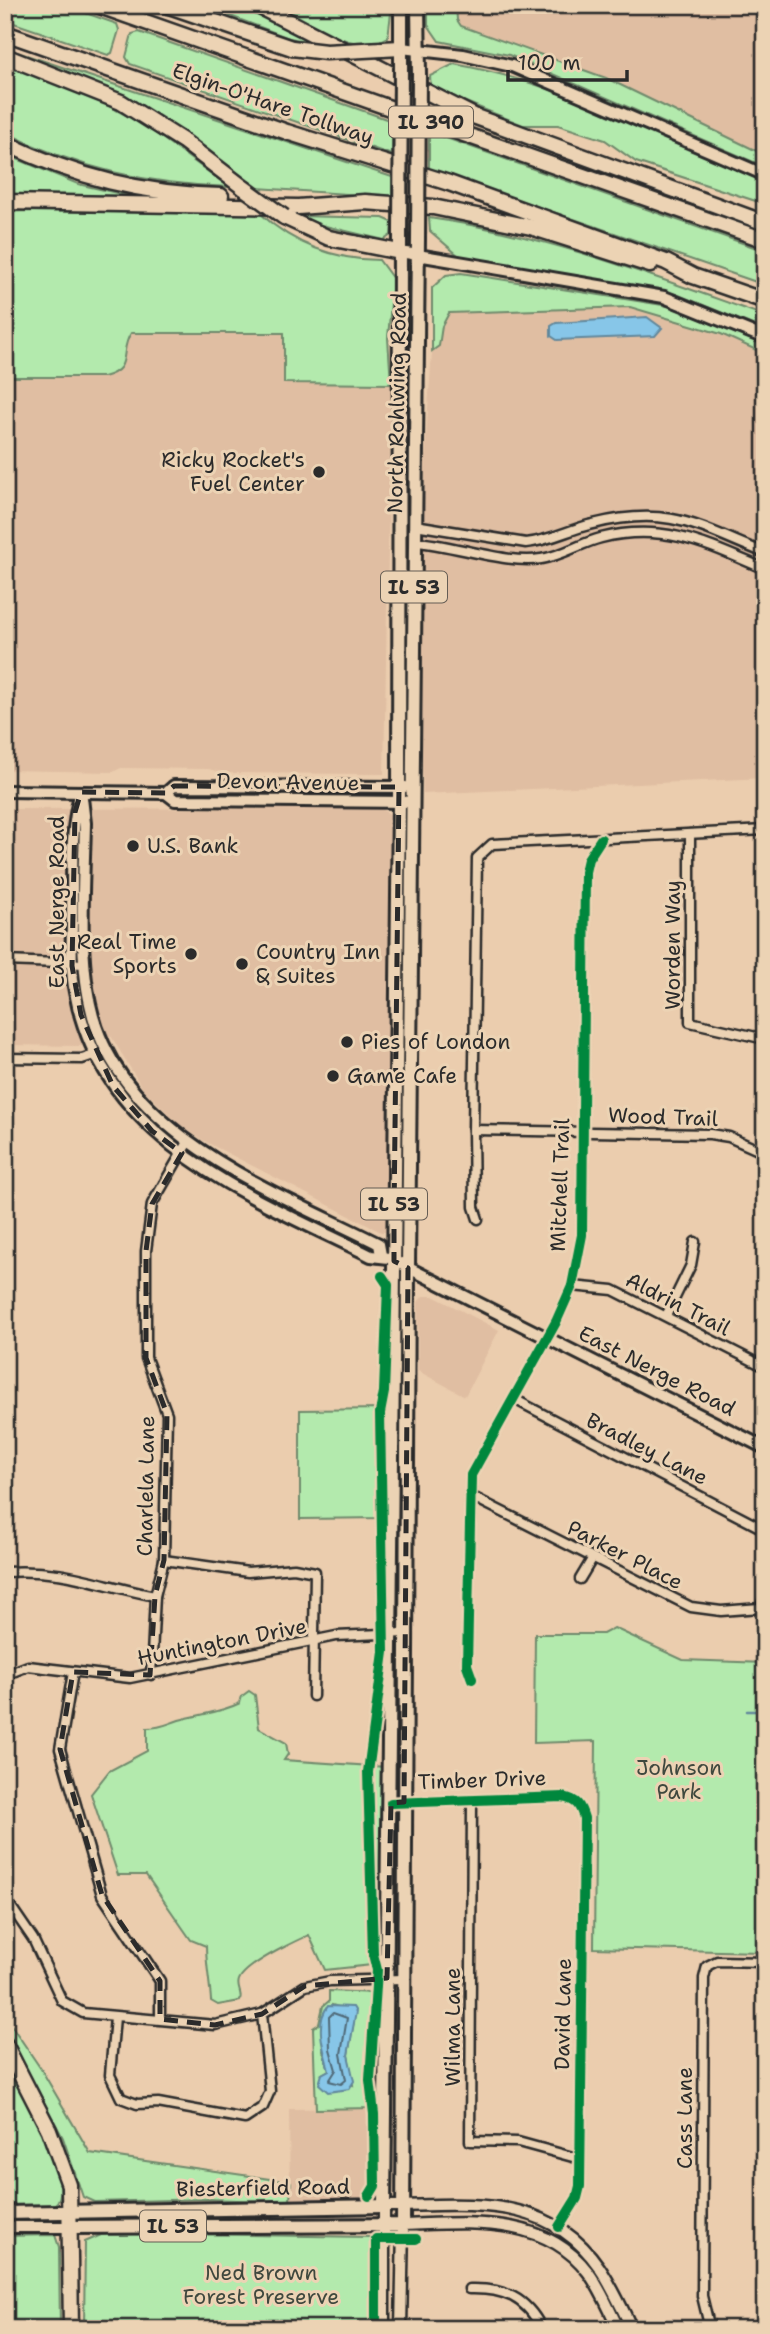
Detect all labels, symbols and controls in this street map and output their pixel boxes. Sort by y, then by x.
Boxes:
scale bar [508,38,626,82]
text: 100 m [518,49,581,77]
street label: Elgin-O'Hare Tollway [169,56,377,152]
road number: IL 390 [389,106,473,138]
street label: North Rohlwing Road [381,292,413,514]
place label: Ricky Rocket's Fuel Center [161,446,305,498]
marker: Ricky Rocket's Fuel Center [311,464,327,480]
road number: IL 53 [381,572,447,602]
street label: Devon Avenue [216,767,360,797]
street label: East Nerge Road [43,816,71,988]
place label: U.S. Bank [147,832,239,860]
marker: U.S. Bank [125,838,141,854]
street label: Worden Way [659,880,687,1010]
place label: Real Time Sports [77,928,177,980]
place label: Country Inn & Suites [256,938,380,990]
marker: Real Time Sports [183,946,199,962]
marker: Country Inn & Suites [234,956,250,972]
place label: Pies of London [361,1028,511,1056]
marker: Pies of London [339,1034,355,1050]
place label: Game Cafe [347,1062,457,1090]
marker: Game Cafe [325,1068,341,1084]
street label: Wood Trail [608,1101,719,1133]
street label: Mitchell Trail [544,1117,576,1252]
road number: IL 53 [361,1188,427,1220]
street label: Aldrin Trail [621,1266,736,1343]
street label: East Nerge Road [574,1319,740,1423]
street label: Bradley Lane [581,1406,713,1492]
street label: Charlela Lane [131,1415,161,1557]
street label: Parker Place [562,1514,688,1596]
street label: Huntington Drive [135,1612,309,1672]
park label: Johnson Park [636,1754,722,1806]
street label: Timber Drive [417,1764,547,1796]
street label: David Lane [548,1958,578,2070]
street label: Wilma Lane [439,1967,467,2087]
street label: Cass Lane [671,2067,699,2169]
street label: Biesterfield Road [176,2172,350,2204]
road number: IL 53 [140,2210,206,2242]
park label: Ned Brown Forest Preserve [183,2259,339,2311]

